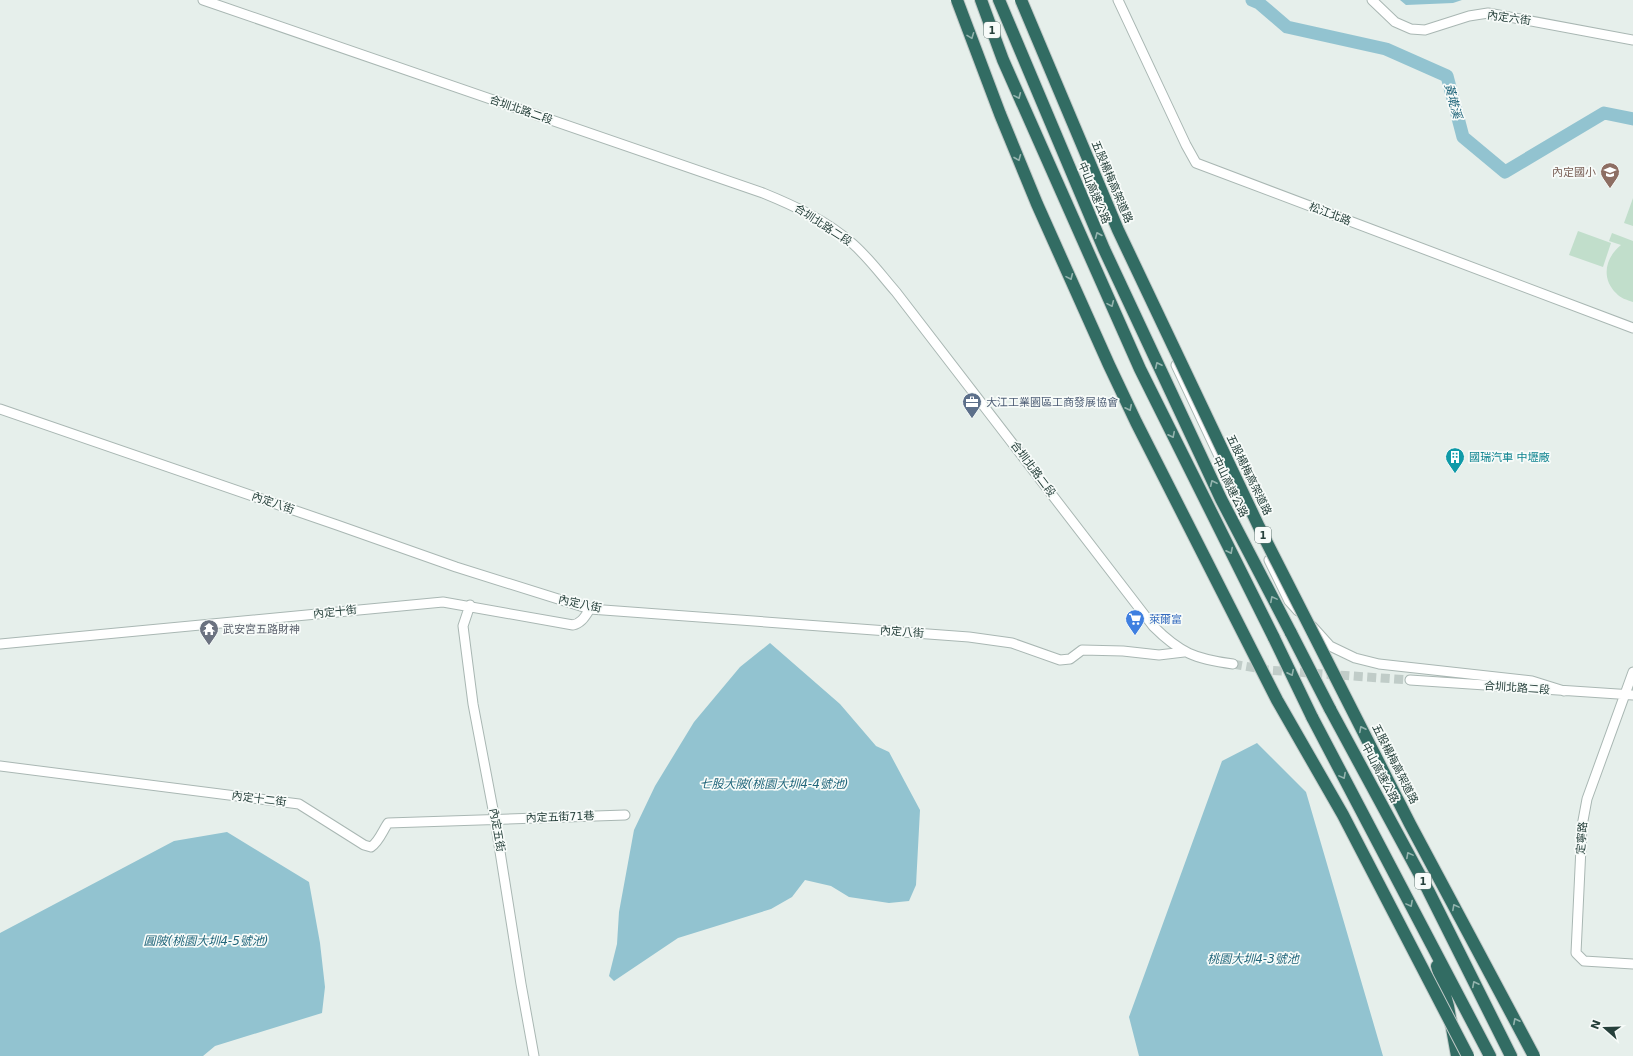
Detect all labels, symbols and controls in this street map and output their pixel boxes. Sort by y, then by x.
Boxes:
street label: 內定六街 [1486,9,1532,27]
road number: 1 [984,22,1000,38]
one-way arrow [966,33,974,40]
water label: 黃墘溪 [1442,82,1465,122]
one-way arrow [1014,92,1022,99]
street label: 合圳北路二段 [488,93,554,127]
street label: 五股楊梅高架道路 [1089,139,1135,225]
one-way arrow [1013,153,1021,161]
street label: 中山高速公路 [1075,160,1113,226]
school or university icon: 內定國小 [1599,161,1621,189]
place label: 內定國小 [1552,166,1596,179]
street label: 松江北路 [1307,200,1353,228]
street label: 合圳北路二段 [792,202,854,248]
one-way arrow [1095,231,1103,239]
one-way arrow [1065,273,1073,280]
one-way arrow [1106,300,1114,308]
one-way arrow [1155,362,1163,370]
office icon: 大江工業園區工商發展協會 [961,391,983,419]
place label: 大江工業園區工商發展協會 [986,396,1118,409]
one-way arrow [1124,404,1132,411]
one-way arrow [1167,430,1175,438]
street label: 五股楊梅高架道路 [1224,433,1274,517]
street label: 合圳北路二段 [1008,439,1058,499]
building icon: 國瑞汽車 中壢廠 [1444,446,1466,474]
place label: 國瑞汽車 中壢廠 [1469,451,1550,464]
street label: 中山高速公路 [1210,454,1250,520]
one-way arrow [1210,480,1218,487]
street label: 內定八街 [250,490,296,516]
road number: 1 [1255,527,1271,543]
one-way arrow [1225,547,1233,554]
street label: 內定八街 [557,593,603,615]
one-way arrow [1270,595,1278,603]
street label: 內定十街 [312,603,358,621]
supermarket icon: 萊爾富 [1124,608,1146,636]
place label: 萊爾富 [1149,613,1182,626]
temple icon: 武安宮五路財神 [198,618,220,646]
place label: 武安宮五路財神 [223,623,300,636]
street label: 內定八街 [880,624,924,640]
one-way arrow [1286,669,1294,676]
street label: 合圳北路二段 [1484,679,1550,697]
street label: 五股楊梅高架道路 [1369,722,1421,806]
one-way arrow [1360,726,1367,734]
street label: 中山高速公路 [1359,741,1401,805]
one-way arrow [1338,772,1346,779]
water label: 七股大陂(桃園大圳4-4號池) [700,777,848,791]
street label: 內定十二街 [231,789,287,809]
street label: 內定五街 [487,807,507,853]
street label: 內定五街71巷 [525,809,595,825]
street label: 定寧路 [1574,821,1590,855]
one-way arrow [1407,852,1414,859]
road number: 1 [1415,873,1431,889]
one-way arrow [1405,899,1413,907]
one-way arrow [1452,904,1459,911]
water label: 圓陂(桃園大圳4-5號池) [144,934,268,948]
water label: 桃園大圳4-3號池 [1207,952,1301,966]
one-way arrow [1472,980,1480,988]
north arrow [1585,1008,1625,1048]
one-way arrow [1514,1018,1521,1025]
text: N [1588,1018,1604,1031]

